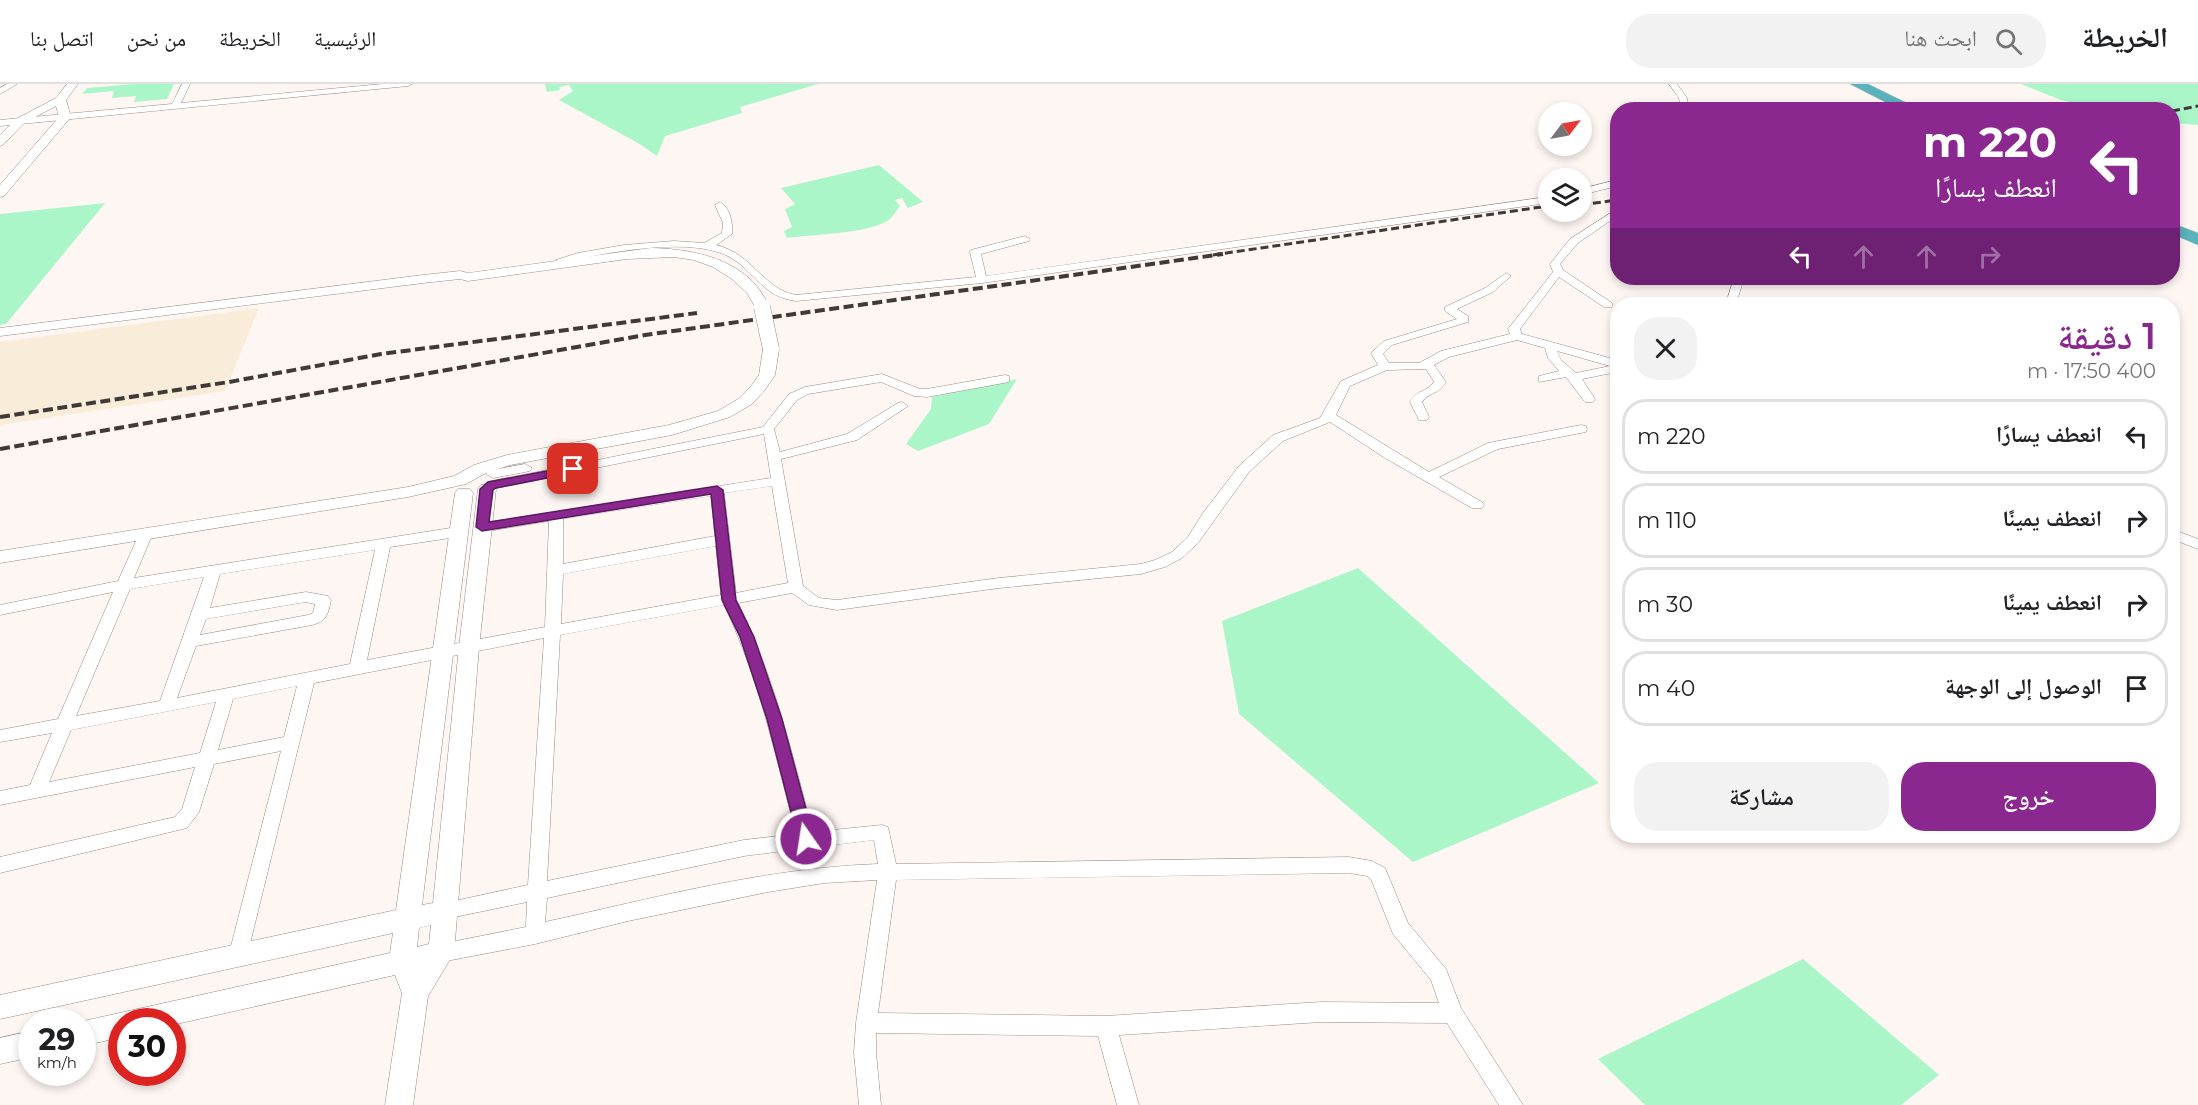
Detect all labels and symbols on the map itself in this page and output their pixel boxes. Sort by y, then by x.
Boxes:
north arrow [1538,102,1592,156]
pin [547,443,598,494]
position arrow [774,807,838,871]
speed limit sign: 30 [108,1008,186,1086]

